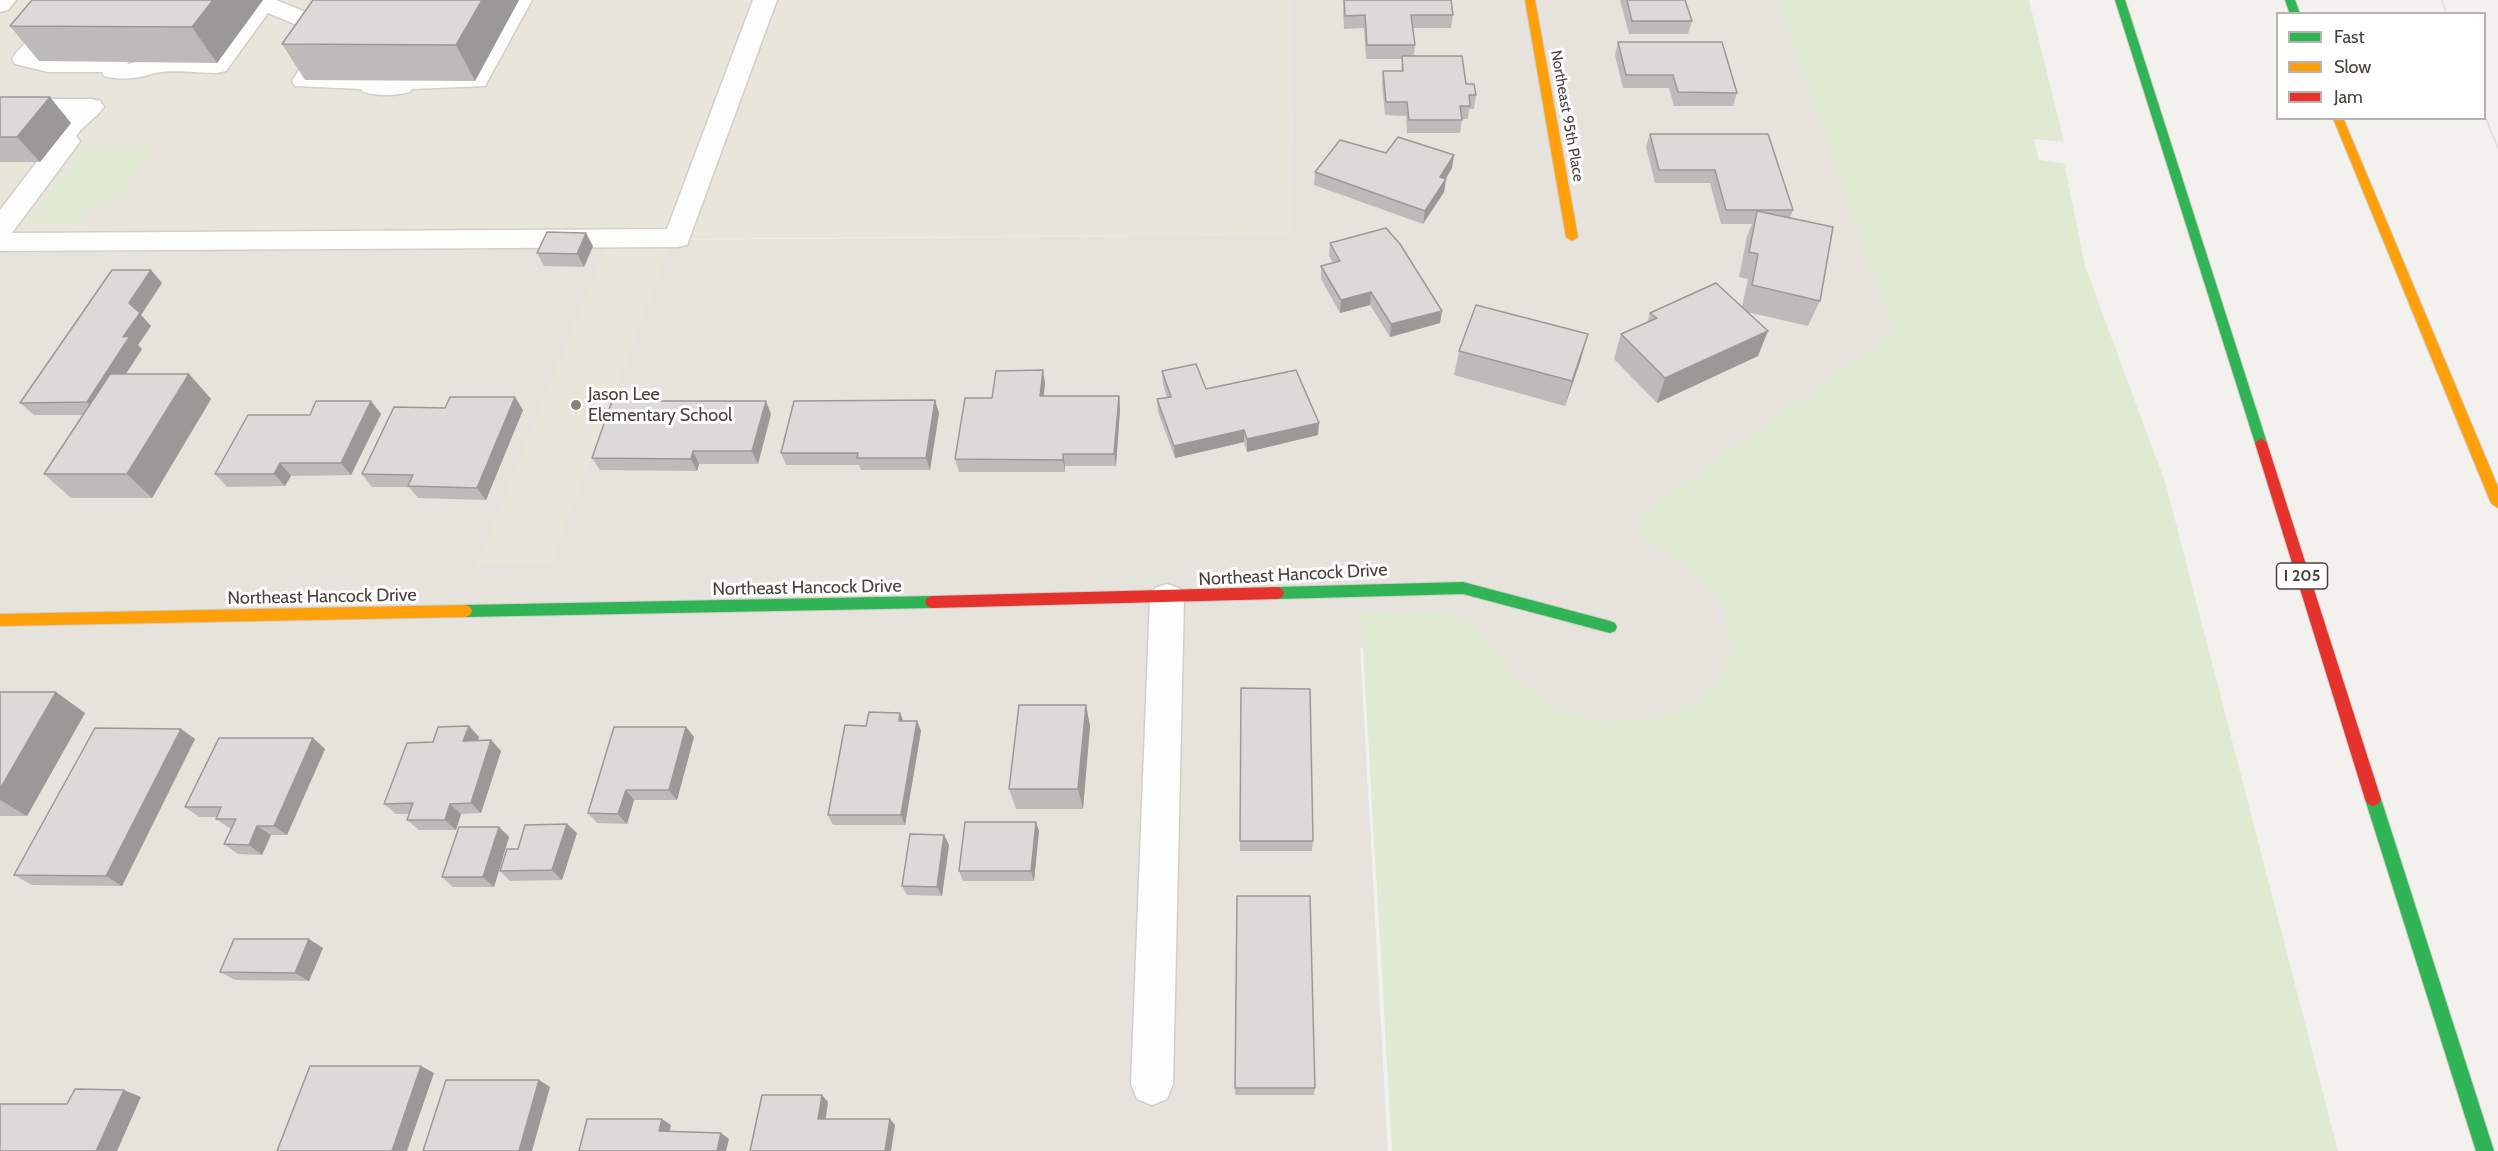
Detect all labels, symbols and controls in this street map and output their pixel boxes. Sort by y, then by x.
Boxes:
legend [2276,12,2486,120]
text: Fast [2334,26,2365,48]
street label: Northeast 95th Place [1547,49,1587,183]
text: Slow [2334,56,2371,78]
text: Jam [2334,86,2363,108]
place label: Jason Lee Elementary School [588,384,732,426]
marker: Jason Lee Elementary School [569,398,583,412]
street label: Northeast Hancock Drive [1198,559,1388,591]
road number: I 205 [2276,563,2328,589]
street label: Northeast Hancock Drive [712,576,902,600]
street label: Northeast Hancock Drive [227,585,417,609]

